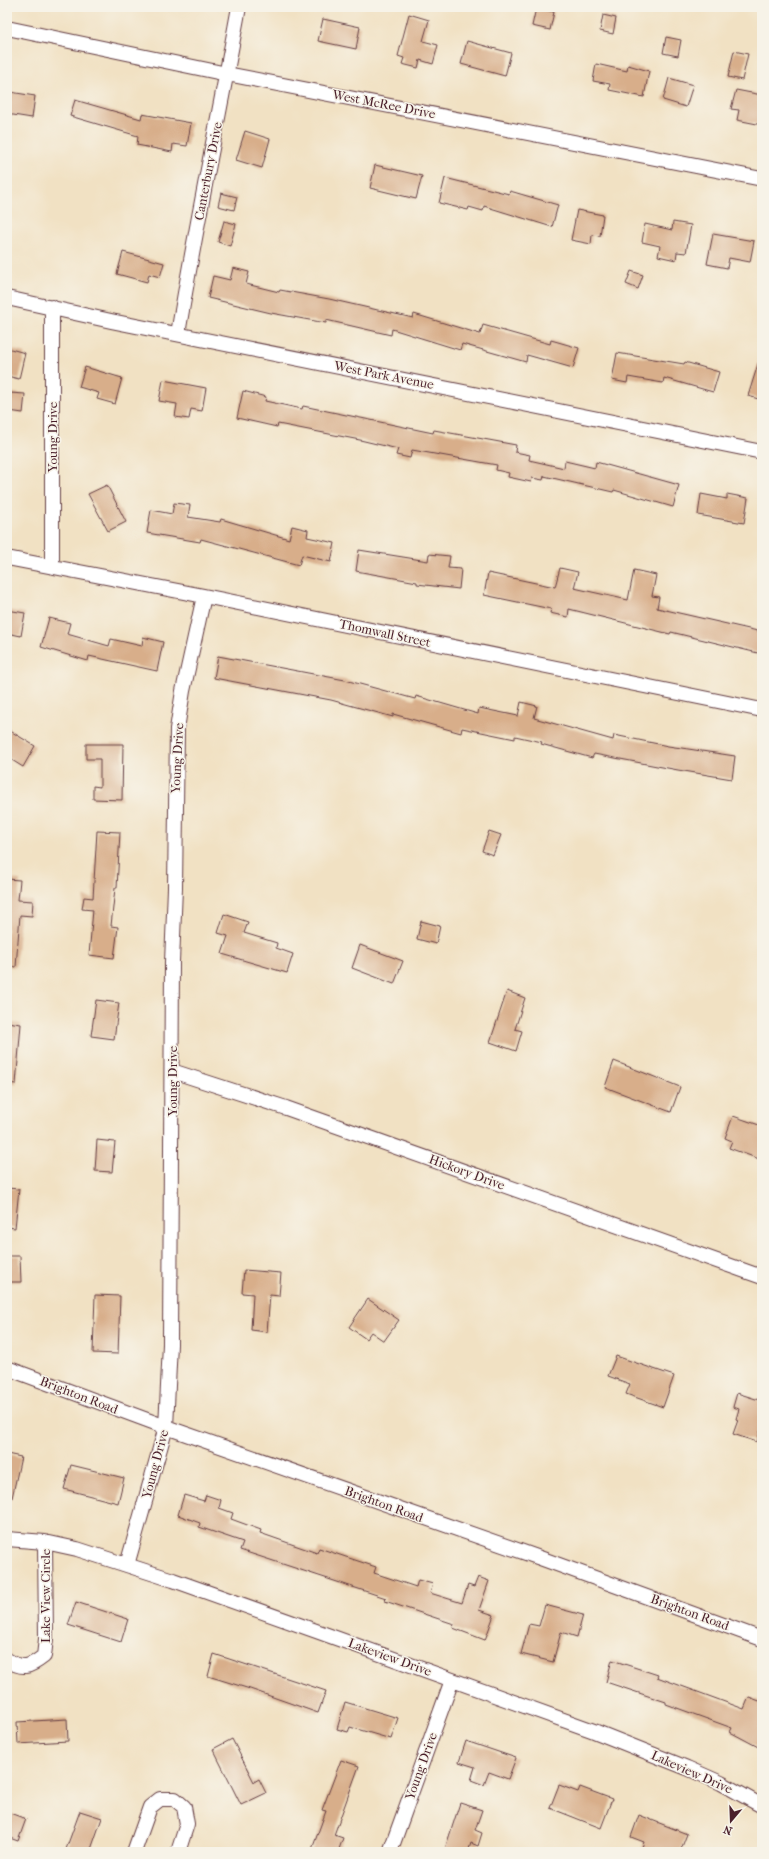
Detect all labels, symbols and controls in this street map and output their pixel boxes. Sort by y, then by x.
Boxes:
street label: West McRee Drive [330,86,437,121]
street label: Canterbury Drive [191,120,225,221]
street label: West Park Avenue [332,358,436,392]
street label: Young Drive [45,401,60,473]
street label: Thomwall Street [338,616,432,650]
street label: Young Drive [168,722,186,795]
street label: Young Drive [165,1045,180,1117]
street label: Hickory Drive [427,1151,508,1193]
street label: Brighton Road [38,1373,121,1417]
street label: Young Drive [138,1427,172,1501]
street label: Brighton Road [343,1483,426,1525]
street label: Lake View Circle [38,1548,53,1643]
street label: Brighton Road [649,1591,732,1633]
street label: Lakeview Drive [346,1635,434,1679]
street label: Young Drive [402,1730,440,1803]
street label: Lakeview Drive [649,1747,736,1797]
north arrow [711,1801,751,1841]
text: N [721,1822,734,1837]

